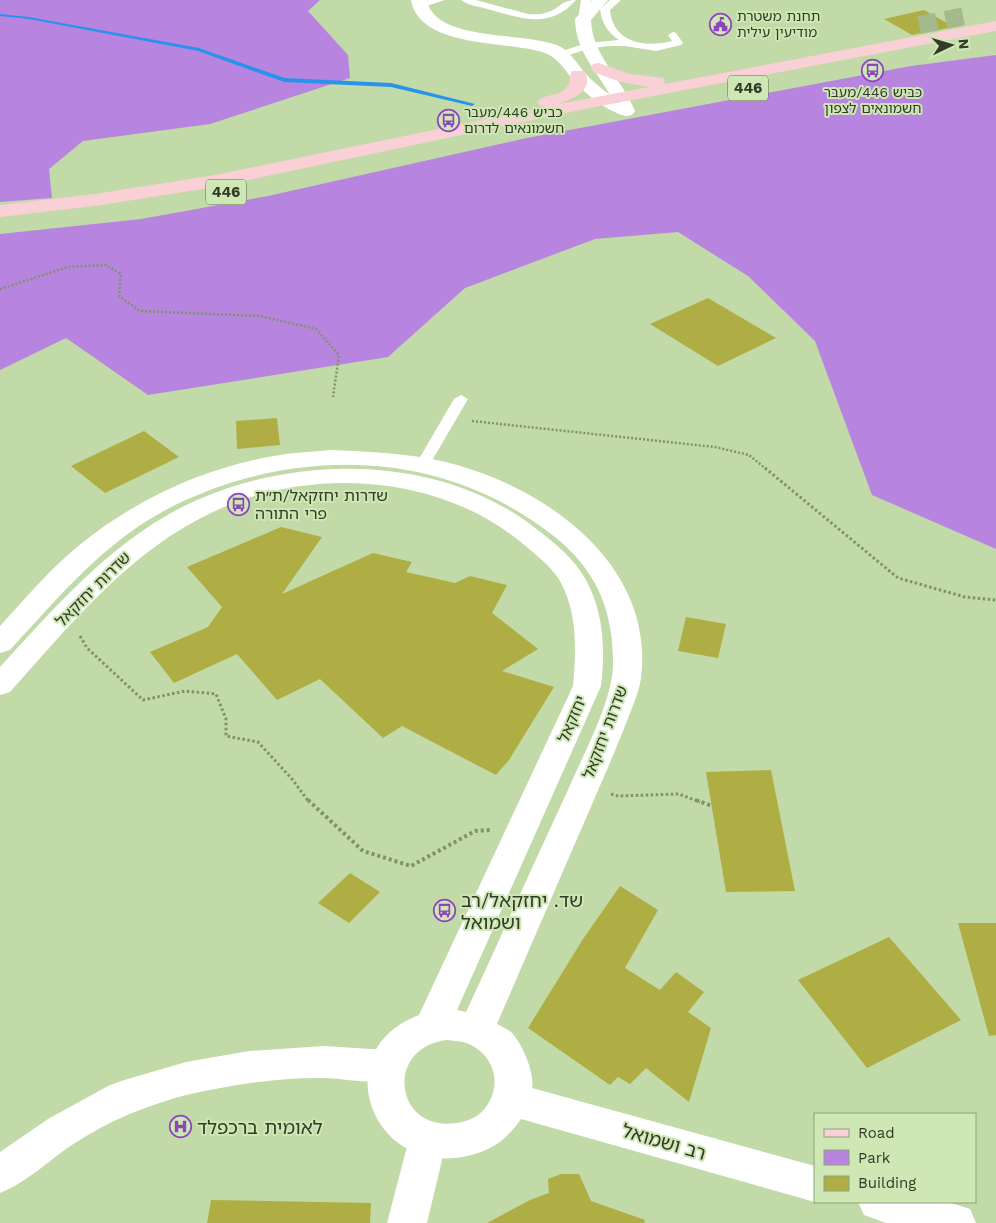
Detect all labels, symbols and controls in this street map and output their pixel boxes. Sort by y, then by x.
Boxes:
place label: תחנת משטרת מודיעין עילית [737,8,820,40]
public building icon: תחנת משטרת מודיעין עילית [709,12,733,36]
north arrow [926,20,976,70]
text: N [956,38,972,50]
bus stop icon: כביש 446/מעבר חשמונאים לצפון [861,58,885,82]
road number: 446 [728,76,768,100]
place label: כביש 446/מעבר חשמונאים לצפון [824,84,922,116]
place label: כביש 446/מעבר חשמונאים לדרום [464,104,564,136]
bus stop icon: כביש 446/מעבר חשמונאים לדרום [436,108,460,132]
road number: 446 [206,180,246,204]
place label: שדרות יחזקאל/ת״ת פרי התורה [255,486,388,523]
bus stop icon: שדרות יחזקאל/ת״ת פרי התורה [227,492,251,516]
street label: שדרות יחזקאל [52,548,134,630]
street label: שדרות יחזקאל [579,683,631,781]
street label: יחזקאל [554,693,590,745]
place label: שד. יחזקאל/רב ושמואל [461,889,583,934]
bus stop icon: שד. יחזקאל/רב ושמואל [433,899,457,923]
legend [814,1113,976,1203]
hospital icon: לאומית ברכפלד [169,1115,193,1139]
place label: לאומית ברכפלד [197,1116,323,1139]
street label: רב ושמואל [619,1119,709,1165]
text: Road [858,1124,895,1142]
text: Park [858,1149,891,1167]
text: Building [858,1174,916,1192]

